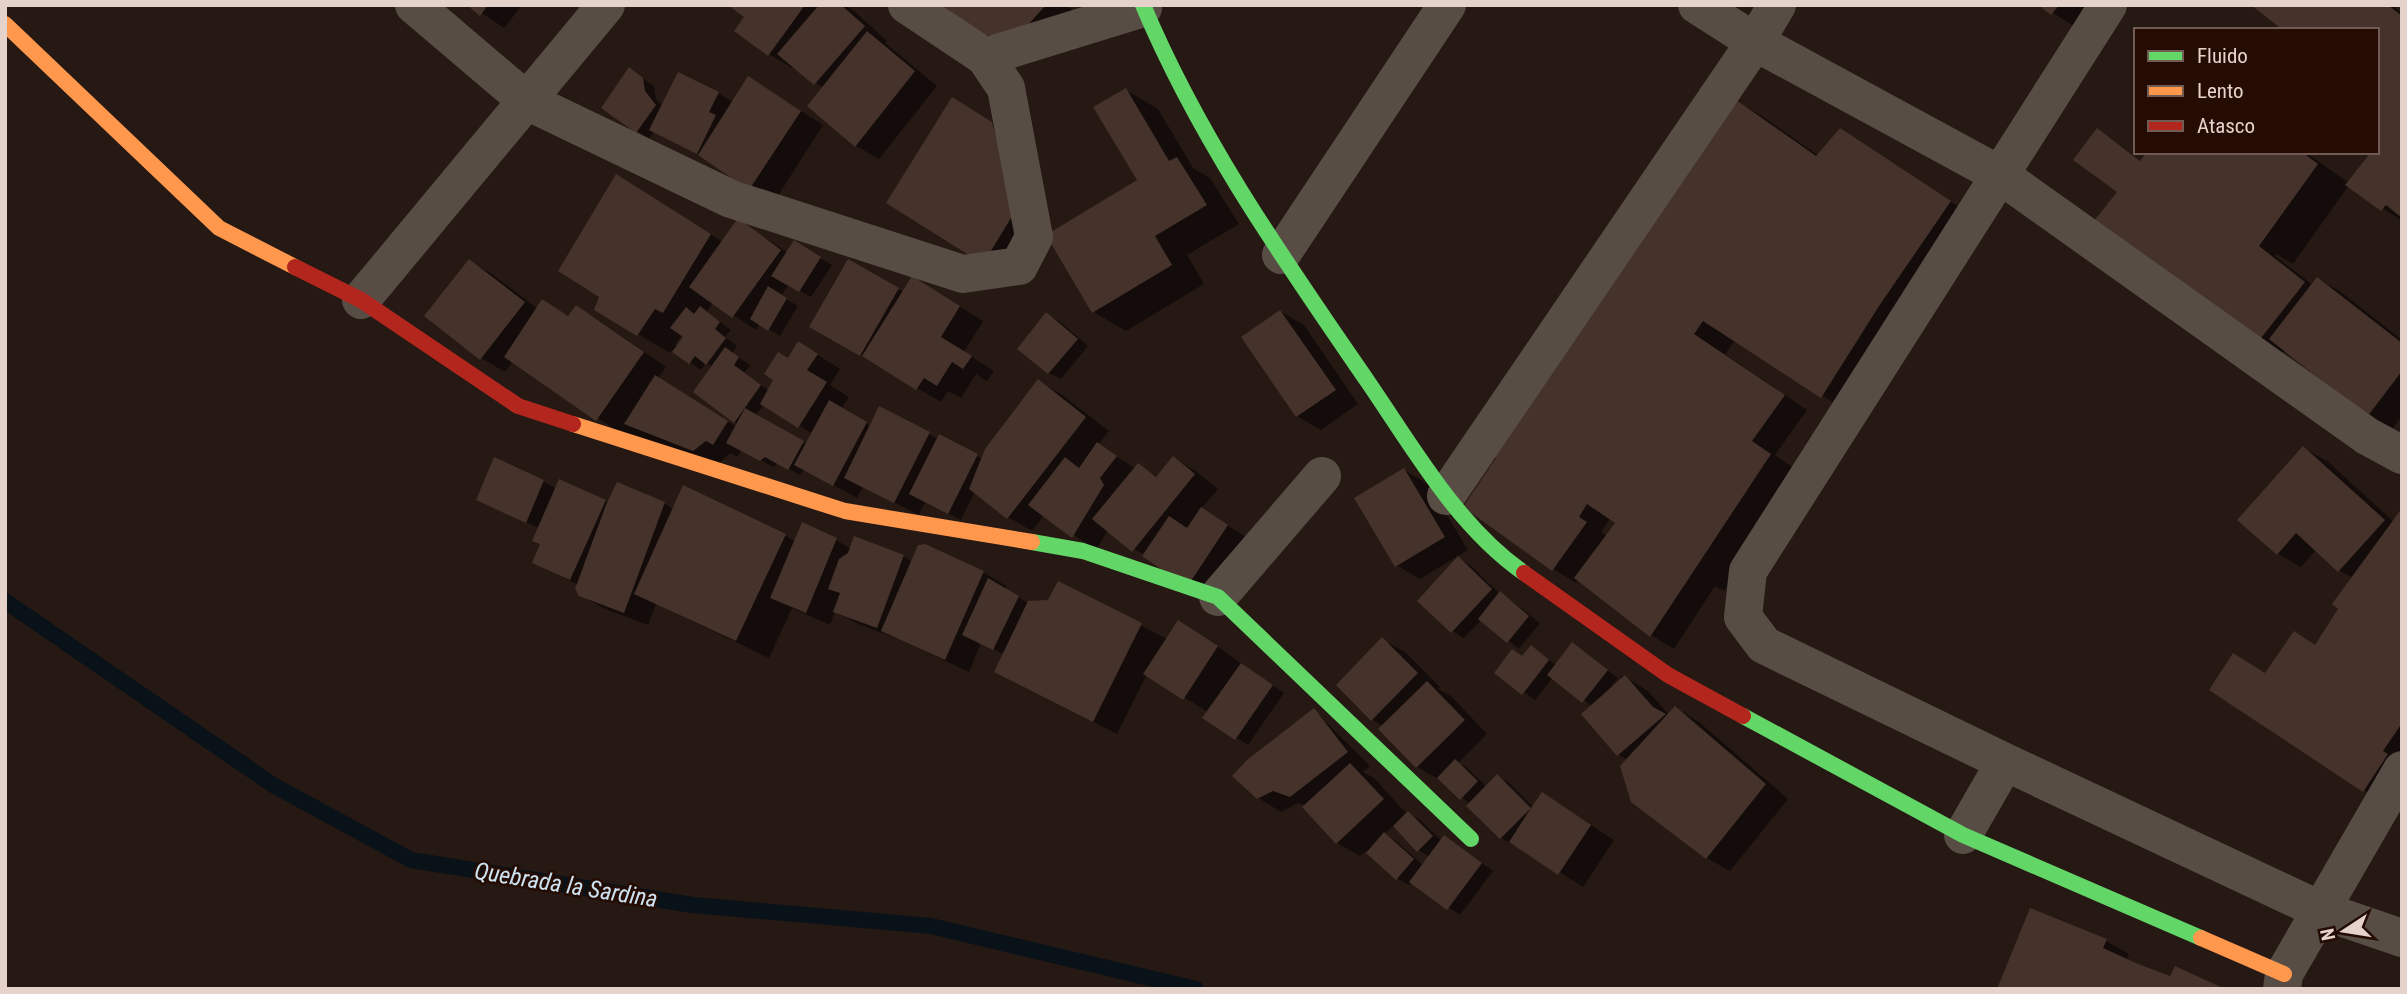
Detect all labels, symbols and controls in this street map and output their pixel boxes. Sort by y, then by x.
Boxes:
legend [2134,28,2379,154]
text: Fluido [2197,44,2248,68]
text: Lento [2197,79,2244,103]
text: Atasco [2197,114,2255,138]
water label: Quebrada la Sardina [472,857,660,913]
north arrow [2309,896,2379,966]
text: N [2315,926,2340,943]

